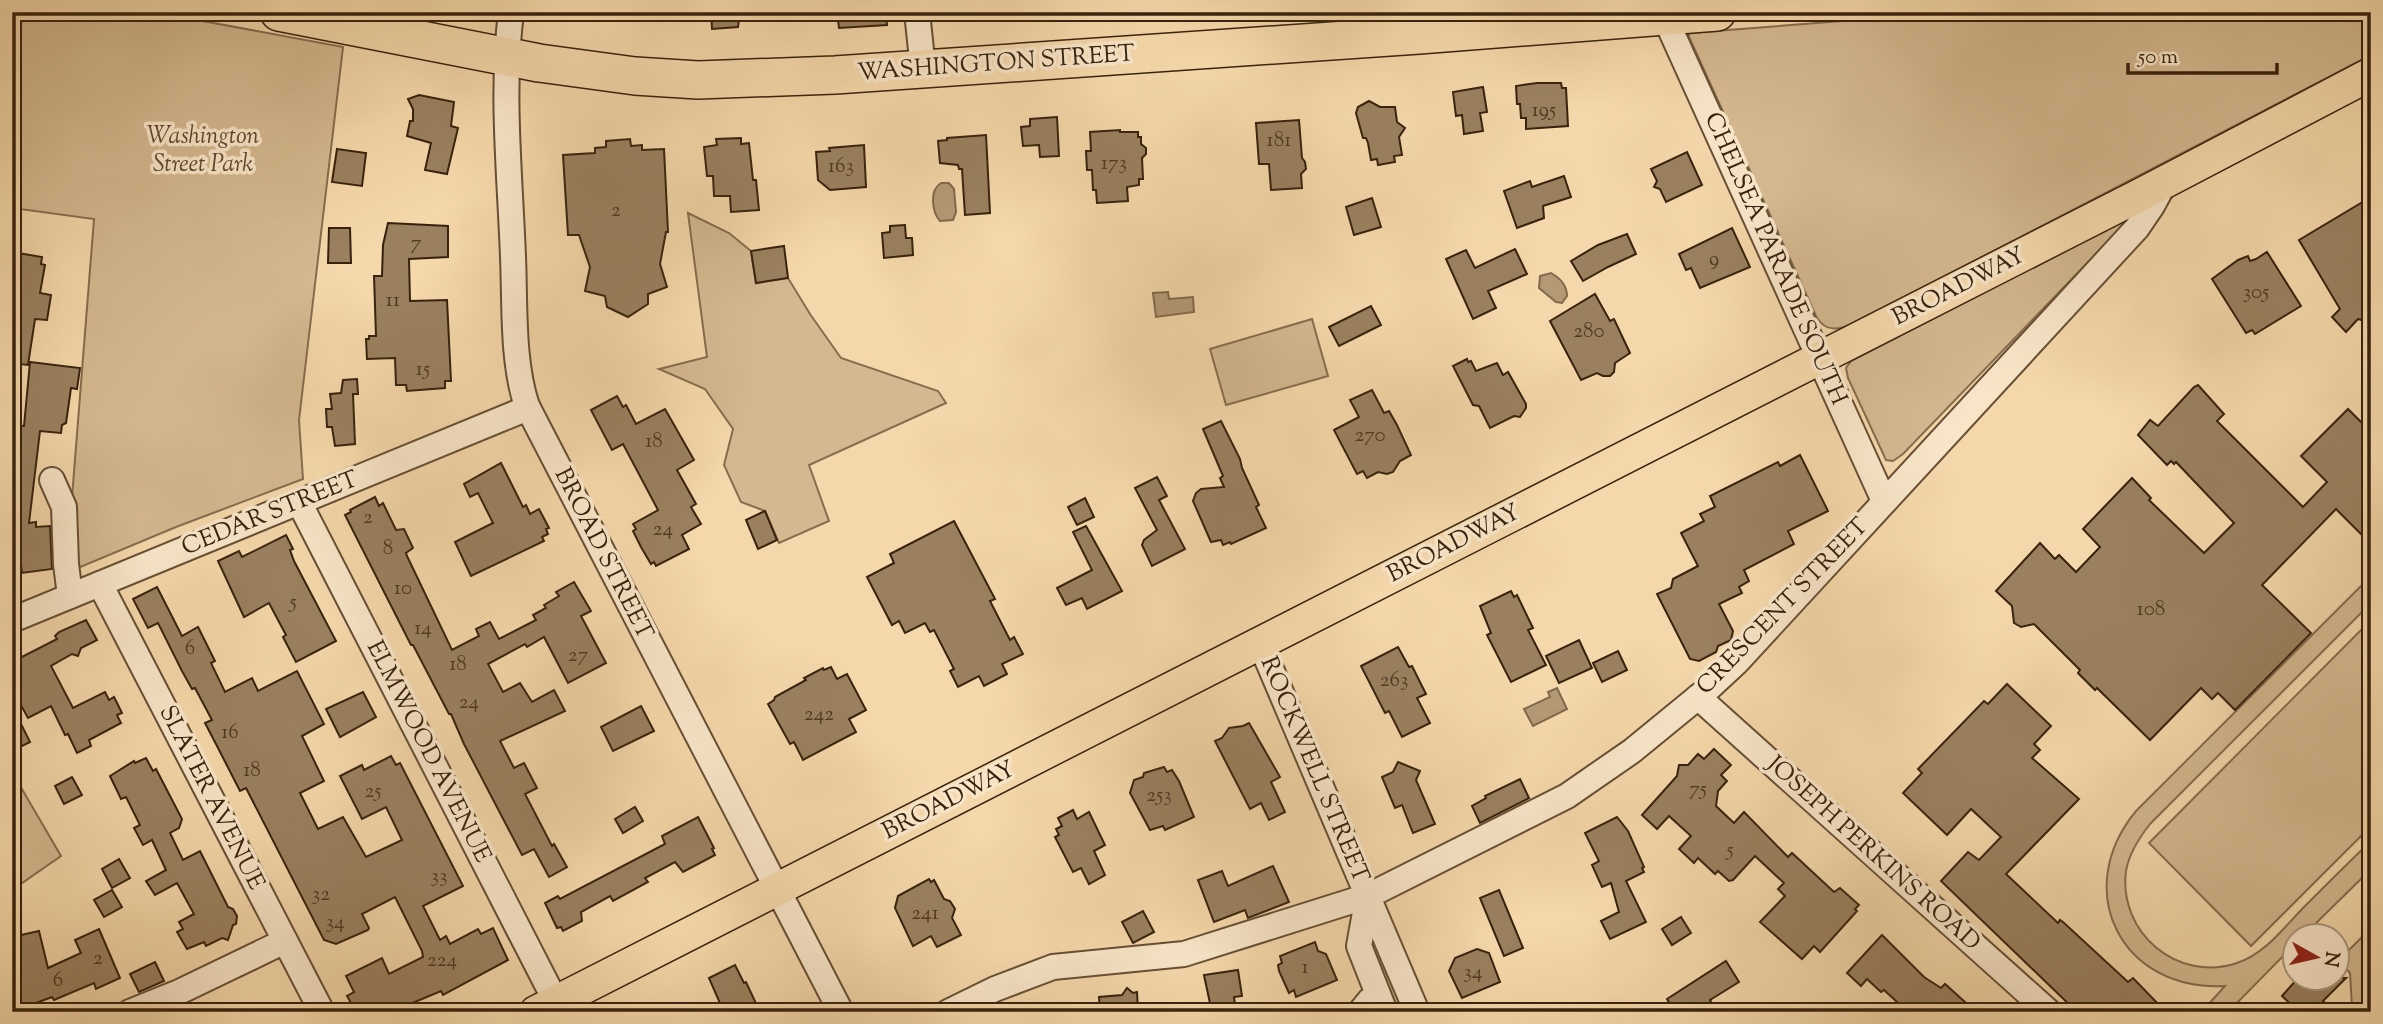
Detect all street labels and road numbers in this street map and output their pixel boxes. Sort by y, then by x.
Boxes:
street label: WASHINGTON STREET [856,37,1136,91]
street label: CHELSEA PARADE SOUTH [1695,107,1855,411]
street label: BROADWAY [1887,239,2031,335]
street label: BROAD STREET [545,462,661,646]
street label: CEDAR STREET [177,463,364,565]
street label: BROADWAY [1382,496,1526,592]
street label: CRESCENT STREET [1689,511,1877,703]
street label: ELMWOOD AVENUE [357,635,499,869]
street label: ROCKWELL STREET [1251,652,1377,888]
street label: SLATER AVENUE [150,700,272,897]
street label: JOSEPH PERKINS ROAD [1757,747,1987,959]
street label: BROADWAY [877,753,1021,849]

